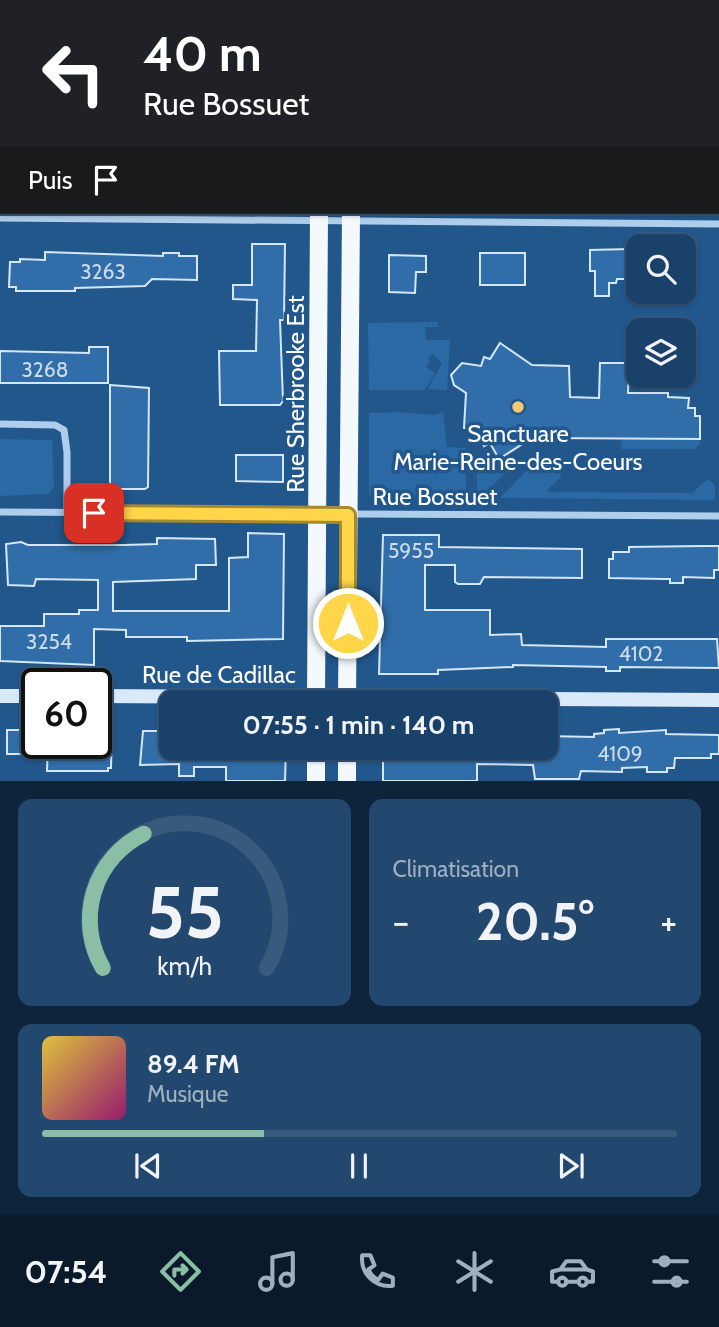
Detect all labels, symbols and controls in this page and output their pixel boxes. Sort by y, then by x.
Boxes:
text: 40 m [143,24,262,83]
icon: left [28,28,119,119]
text: Rue Bossuet [143,84,309,123]
icon: arrive [87,161,125,199]
text: Puis [28,164,73,196]
map controls [626,234,696,388]
button: search [626,234,696,304]
house number: 3263 [80,259,126,284]
street label: Rue Sherbrooke Est [281,295,310,493]
button: layers [626,318,696,388]
house number: 3268 [21,357,69,382]
marker: Sanctuare Marie-Reine-des-Coeurs [510,399,526,415]
place label: Sanctuare Marie-Reine-des-Coeurs [393,419,643,476]
street label: Rue Bossuet [373,482,497,511]
pin [64,483,124,543]
icon: arrive [75,494,113,532]
house number: 5955 [388,538,434,563]
position arrow [311,586,385,660]
house number: 3254 [26,629,72,654]
house number: 4102 [619,641,663,666]
street label: Rue de Cadillac [142,660,296,689]
speed limit sign: 60 [21,668,112,759]
text: 07:55 · 1 min · 140 m [243,709,474,741]
house number: 4109 [597,741,643,766]
text: Climatisation [393,855,519,883]
text: 55 [145,869,223,957]
text: 20.5° [476,890,594,953]
text: − [393,898,409,945]
text: + [660,898,677,945]
text: km/h [157,951,212,981]
text: 89.4 FM [147,1048,240,1080]
text: Musique [147,1080,229,1108]
icon: previous [129,1147,167,1185]
icon: pause [340,1147,378,1185]
icon: next [552,1147,590,1185]
icon: directions [156,1247,205,1296]
icon: music [254,1247,303,1296]
icon: phone [352,1247,401,1296]
icon: climate [450,1247,499,1296]
icon: car [548,1247,597,1296]
icon: filters [646,1247,695,1296]
text: 07:54 [24,1252,108,1291]

